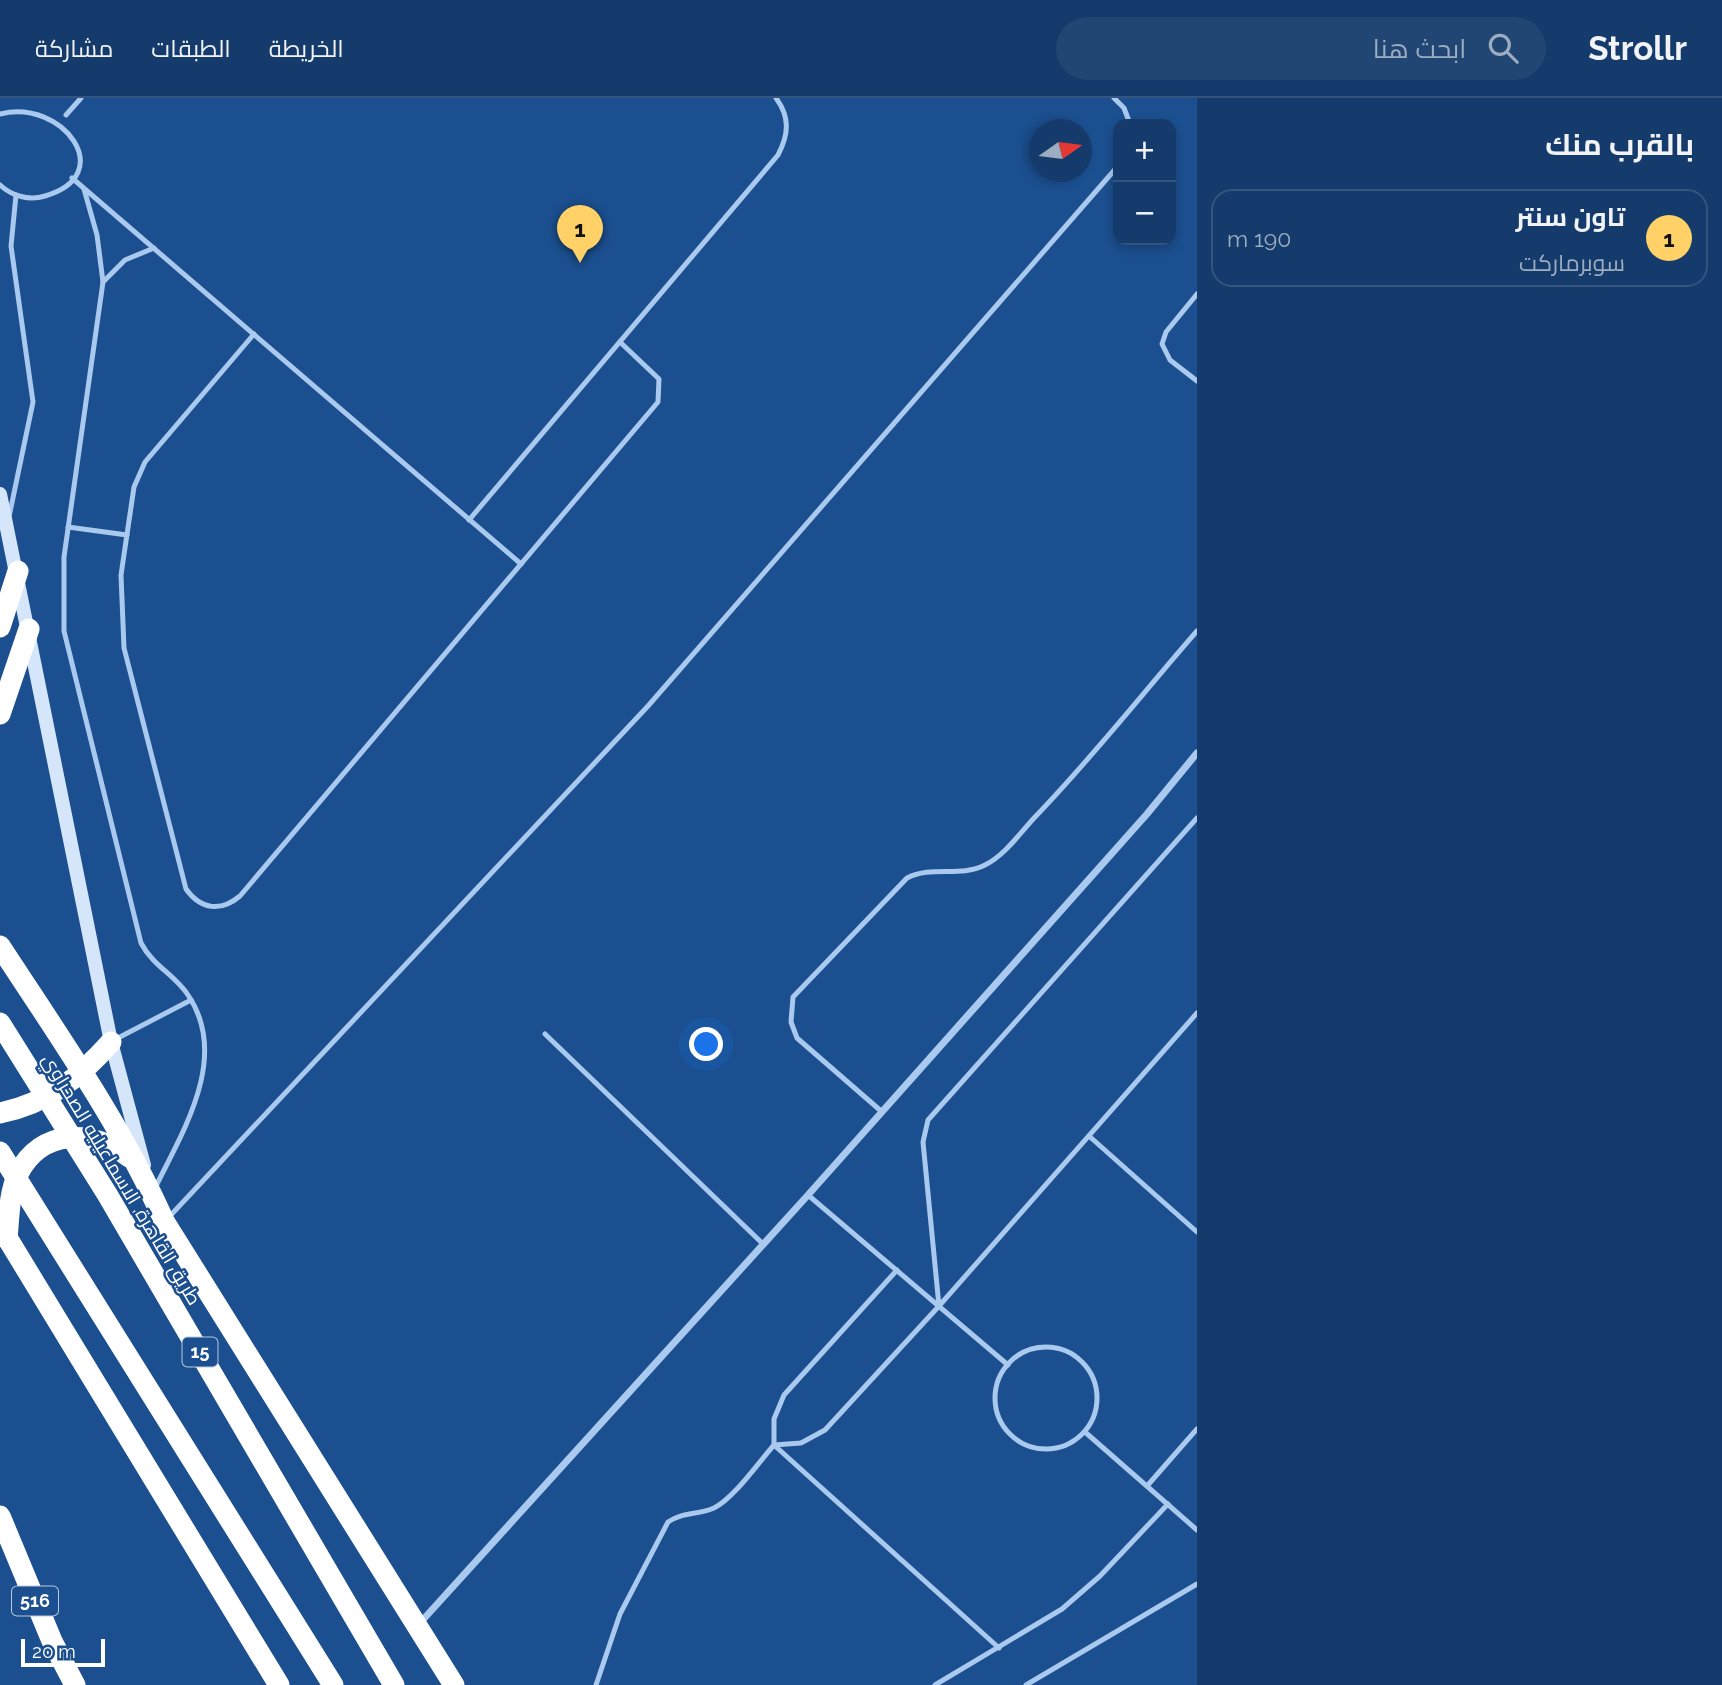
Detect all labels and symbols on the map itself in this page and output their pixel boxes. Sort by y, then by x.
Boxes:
north arrow [1029,119,1092,182]
pin: 1 [557,205,603,263]
your location [689,1027,723,1061]
street label: طريق القاهرة, الاسماعيليه الصحراوي [35,1049,206,1311]
road number: 15 [182,1338,218,1366]
road number: 516 [12,1586,58,1616]
scale bar [21,1636,105,1668]

